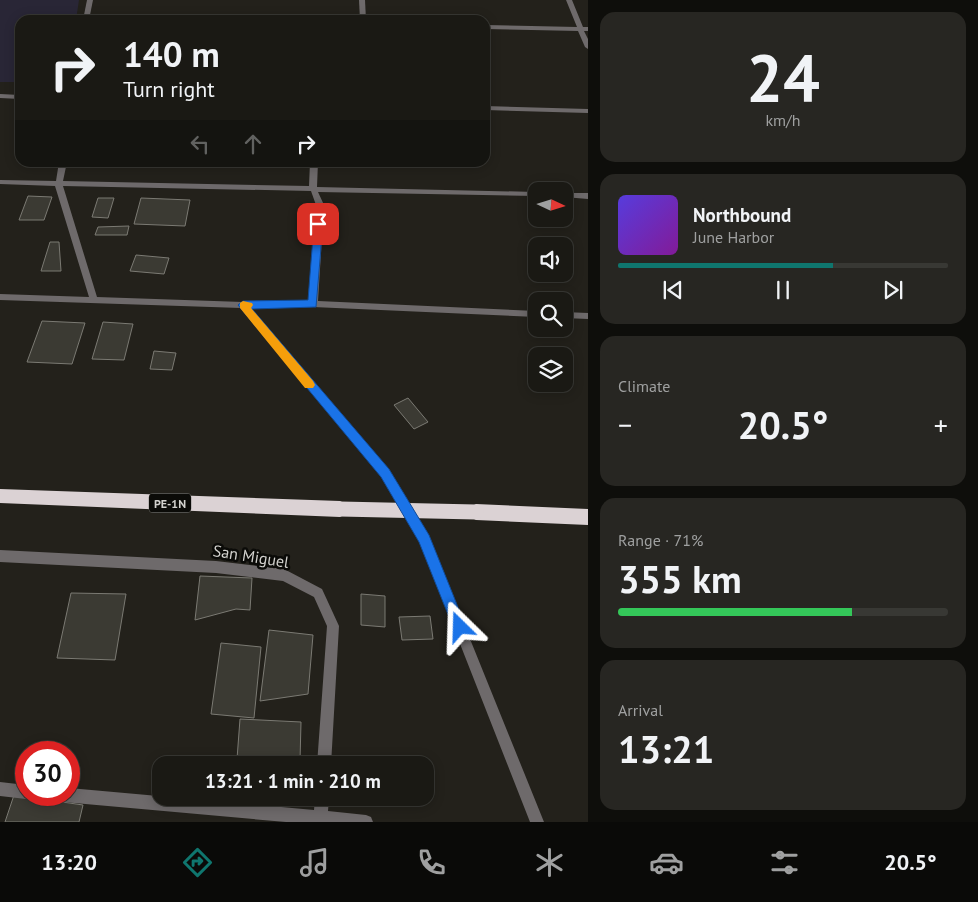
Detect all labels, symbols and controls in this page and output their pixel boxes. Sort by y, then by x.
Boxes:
text: 140 m [123,31,220,77]
icon: right [40,35,105,100]
text: 24 [746,35,820,119]
text: Turn right [123,75,215,103]
text: km/h [765,110,801,130]
icon: left [186,130,214,158]
icon: ahead [239,130,267,158]
icon: right [292,130,320,158]
north arrow [528,182,572,228]
map controls [528,182,573,392]
pin [297,203,339,245]
text: Northbound [693,203,791,227]
icon: arrive [304,210,332,238]
text: June Harbor [693,227,774,247]
button: sound [528,237,573,282]
icon: previous [659,276,687,304]
icon: pause [769,276,797,304]
icon: next [879,276,907,304]
button: search [528,292,573,337]
button: layers [528,347,573,392]
text: Climate [618,376,670,396]
text: 20.5° [738,400,828,449]
text: − [618,406,632,443]
text: + [934,406,948,443]
road number: PE-1N [149,493,191,512]
text: Range · 71% [618,530,703,550]
street label: San Miguel [212,540,291,572]
text: 355 km [618,554,742,603]
position arrow [433,600,485,652]
text: Arrival [618,700,663,720]
text: 13:21 [618,724,714,773]
speed limit sign: 30 [15,741,80,806]
text: 13:21 · 1 min · 210 m [205,769,381,793]
icon: directions [180,845,215,880]
icon: music [297,845,332,880]
icon: phone [414,845,449,880]
icon: climate [532,845,567,880]
icon: car [649,845,684,880]
icon: filters [767,845,802,880]
text: 13:20 [41,848,97,876]
text: 20.5° [884,848,937,876]

